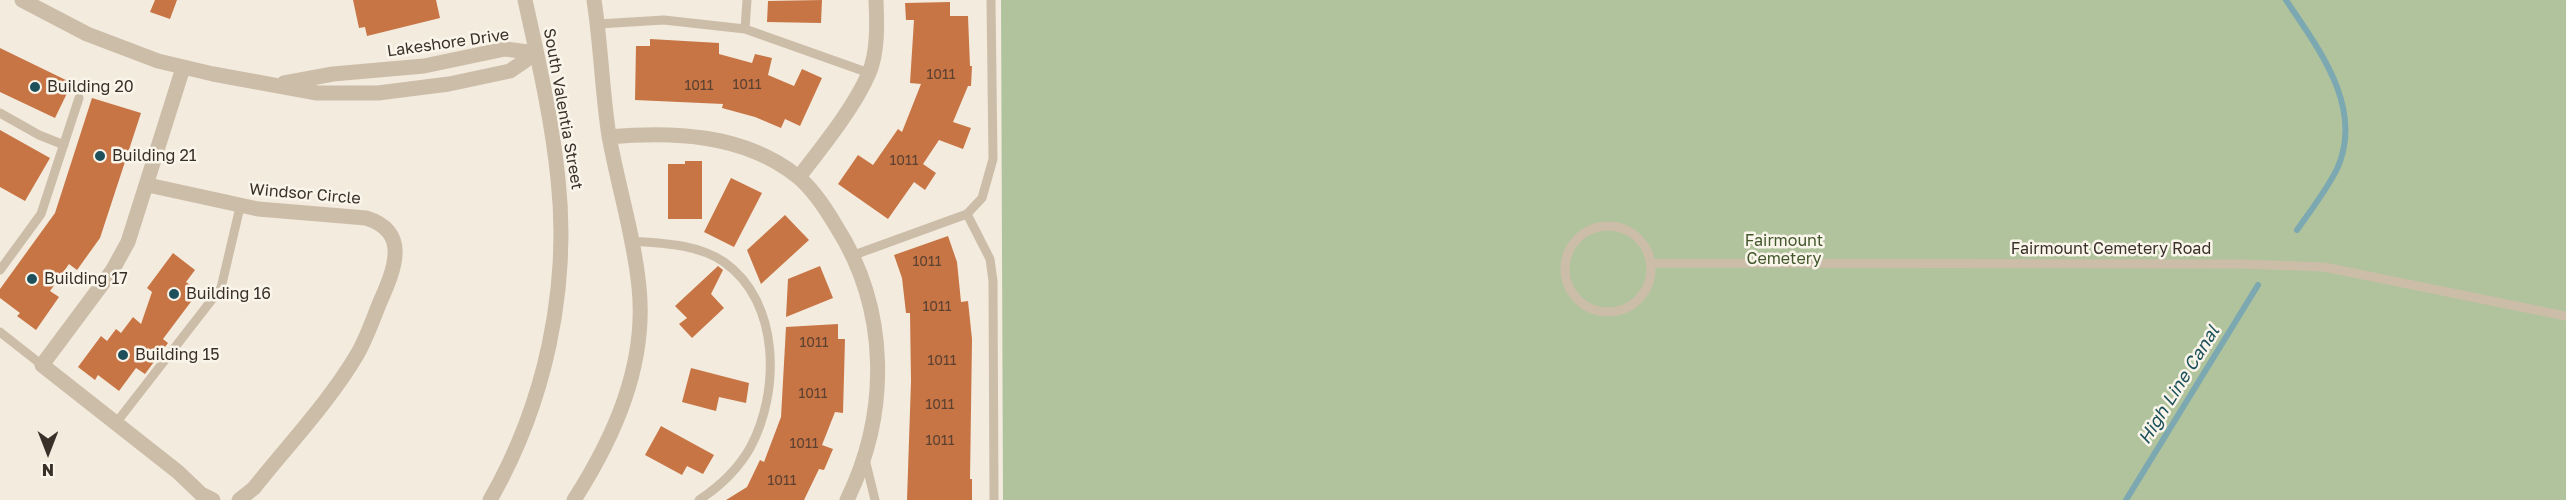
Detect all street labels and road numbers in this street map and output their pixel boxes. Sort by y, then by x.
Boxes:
street label: Lakeshore Drive [386,25,510,61]
street label: South Valentia Street [539,27,587,191]
street label: Windsor Circle [248,180,362,208]
street label: Fairmount Cemetery Road [2011,239,2211,259]

